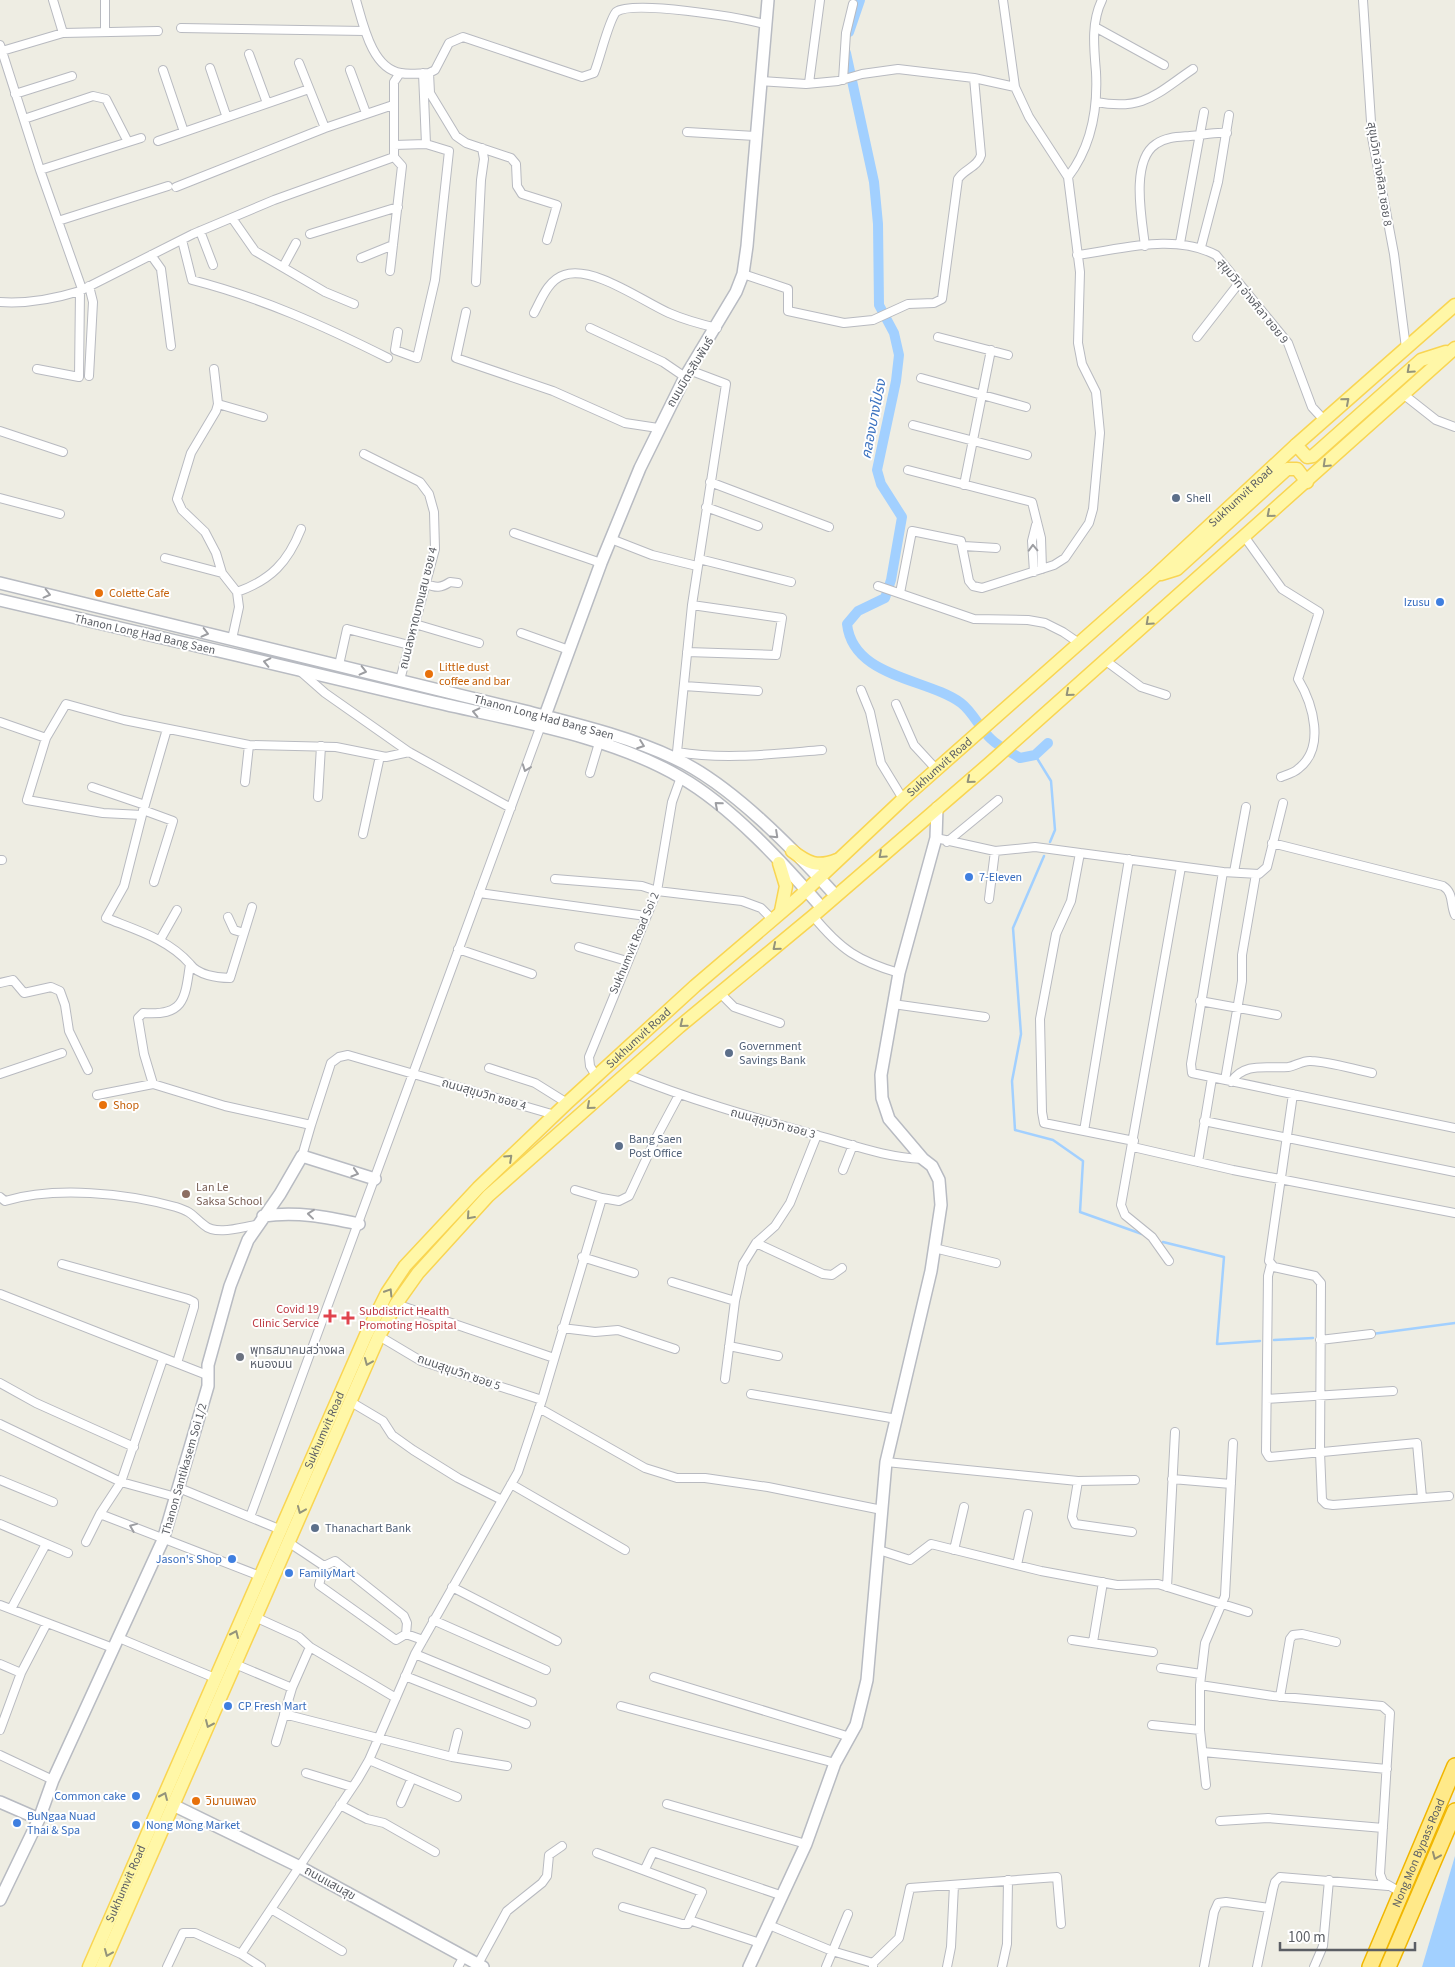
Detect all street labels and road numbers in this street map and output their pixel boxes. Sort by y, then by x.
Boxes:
street label: สุขุมวิท อ่างศิลา ซอย 8 [1363,121,1396,227]
street label: สุขุมวิท อ่างศิลา ซอย 9 [1213,255,1292,348]
street label: ถนนมิตรสัมพันธ์ [663,334,718,411]
street label: Sukhumvit Road [1205,462,1277,531]
street label: ถนนลงหาดบางแสน ซอย 4 [395,545,442,671]
street label: Thanon Long Had Bang Saen [73,610,217,659]
street label: Thanon Long Had Bang Saen [472,691,616,744]
street label: Sukhumvit Road [903,733,976,801]
street label: Sukhumvit Road Soi 2 [605,890,664,997]
street label: Sukhumvit Road [602,1004,675,1072]
street label: ถนนสุขุมวิท ซอย 4 [440,1074,528,1115]
street label: ถนนสุขุมวิท ซอย 3 [728,1104,817,1143]
street label: ถนนสุขุมวิท ซอย 5 [415,1350,503,1395]
street label: Sukhumvit Road [300,1389,349,1472]
street label: Thanon Santikasem Soi 1/2 [157,1401,211,1537]
street label: Nong Mon Bypass Road [1388,1796,1449,1910]
street label: Sukhumvit Road [102,1843,150,1925]
street label: ถนนแสนสุข [301,1862,358,1905]

